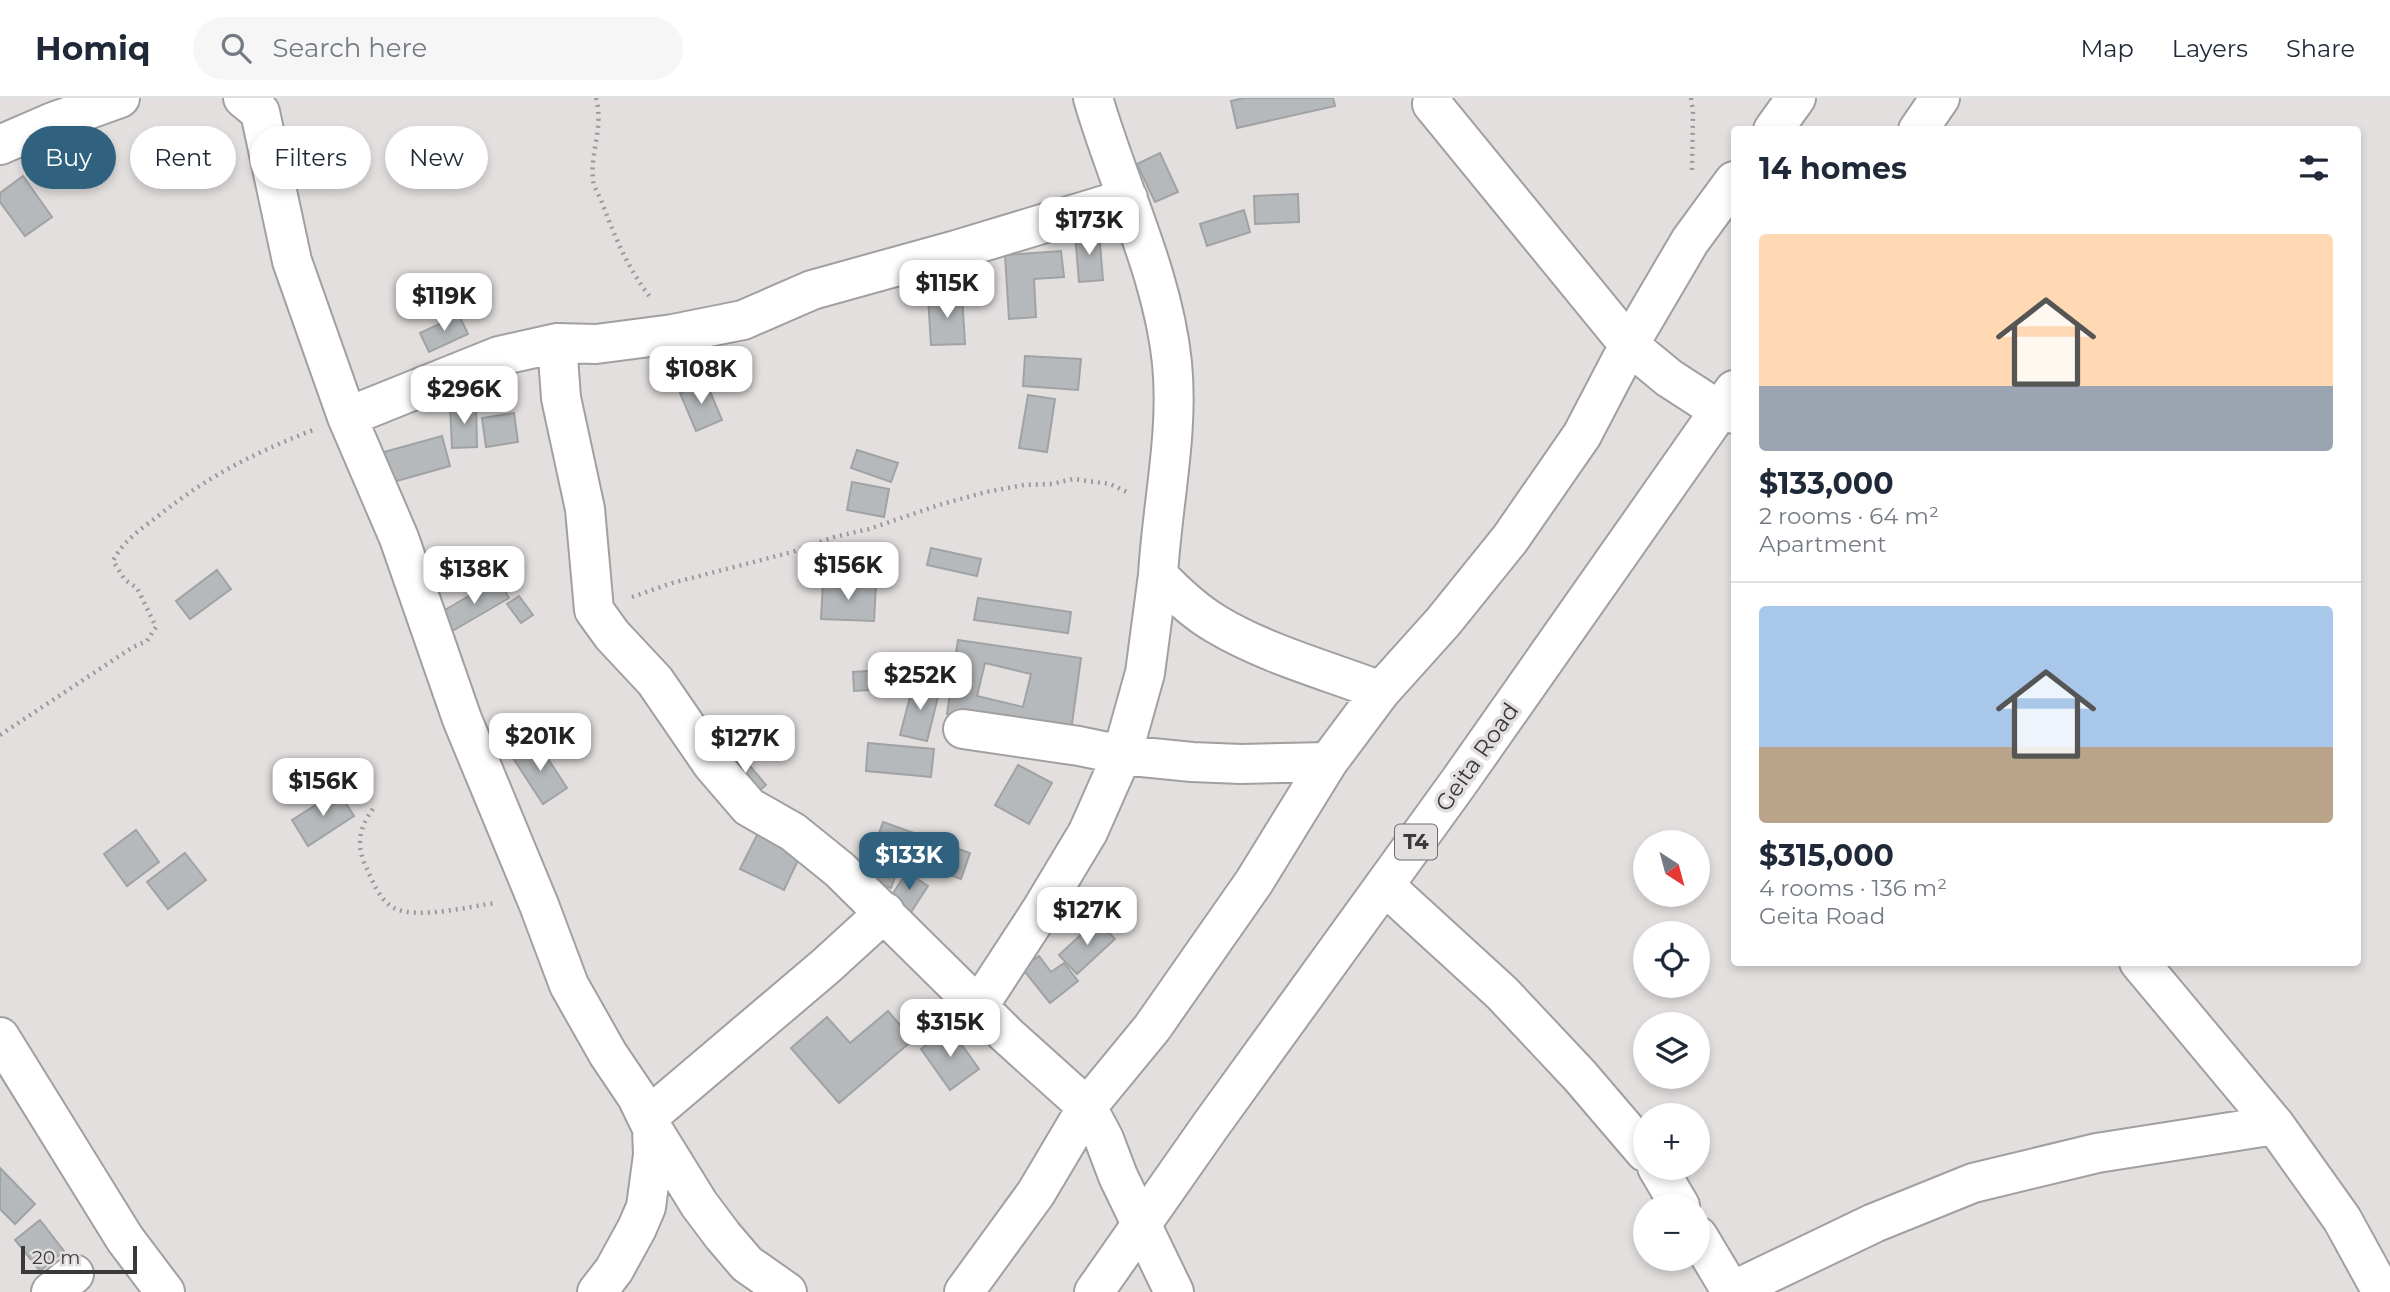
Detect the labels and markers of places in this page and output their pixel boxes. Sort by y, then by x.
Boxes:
pin: $173K [1040,198,1138,257]
pin: $115K [898,260,996,320]
pin: $119K [395,274,493,333]
pin: $108K [652,346,750,406]
pin: $296K [415,366,513,426]
pin: $156K [799,542,897,602]
pin: $138K [425,546,523,606]
pin: $252K [871,652,969,712]
pin: $201K [491,714,589,773]
pin: $127K [696,716,794,775]
pin: $156K [274,758,372,818]
pin: $133K [860,832,958,892]
pin: $127K [1038,888,1136,947]
pin: $315K [901,1000,999,1059]

